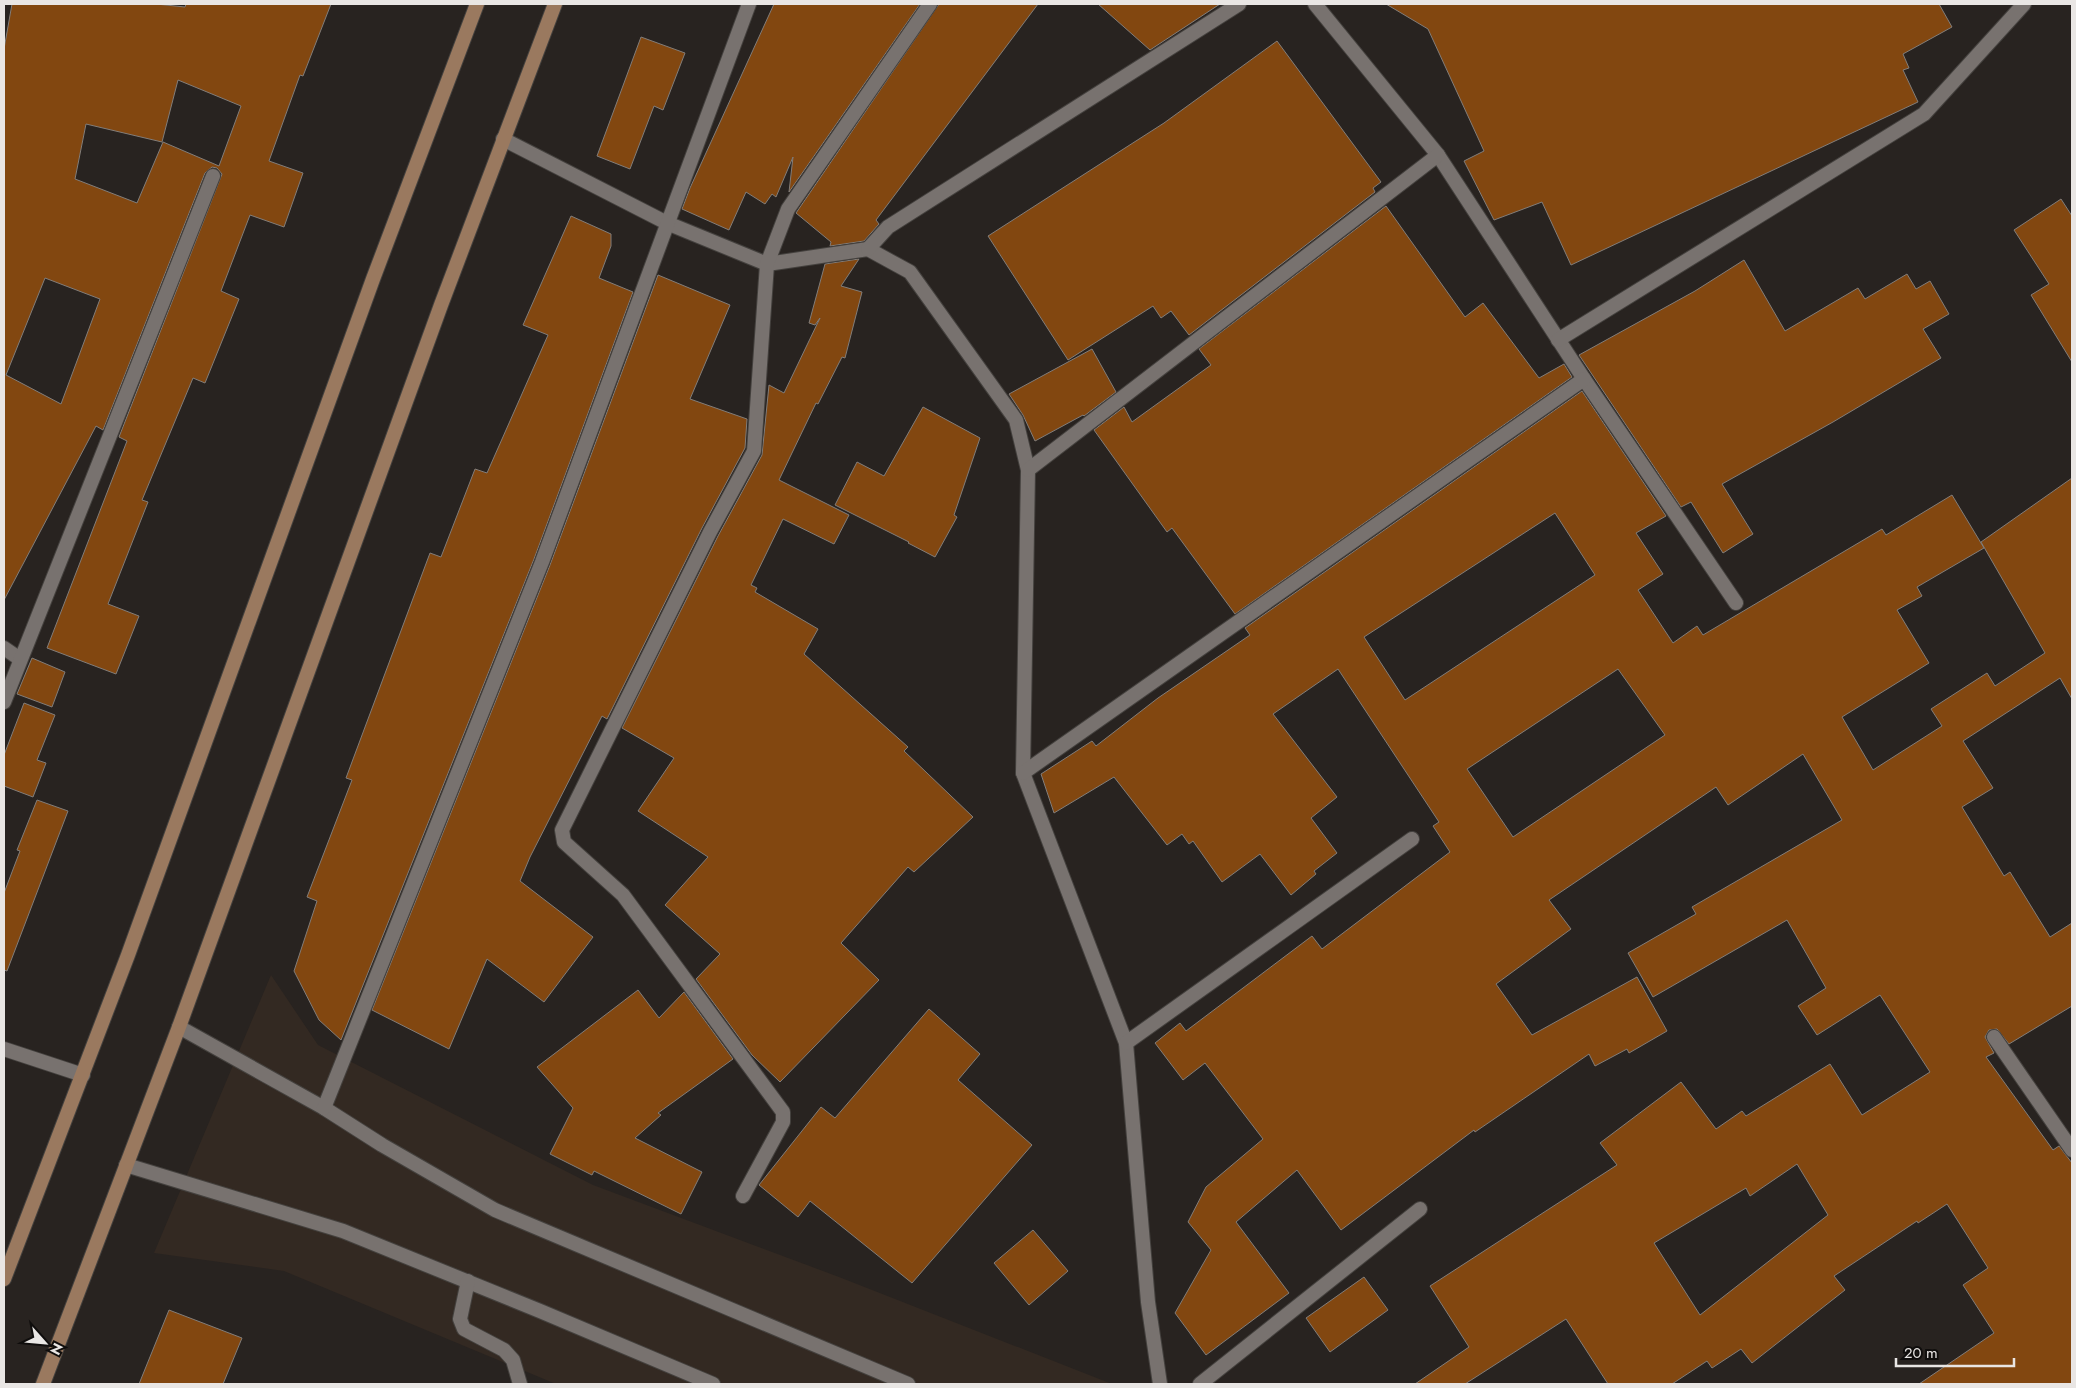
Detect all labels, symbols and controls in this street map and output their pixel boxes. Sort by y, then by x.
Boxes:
north arrow [20,1318,70,1368]
scale bar [1896,1336,2014,1368]
text: N [45,1339,68,1358]
text: 20 m [1904,1342,1938,1364]

